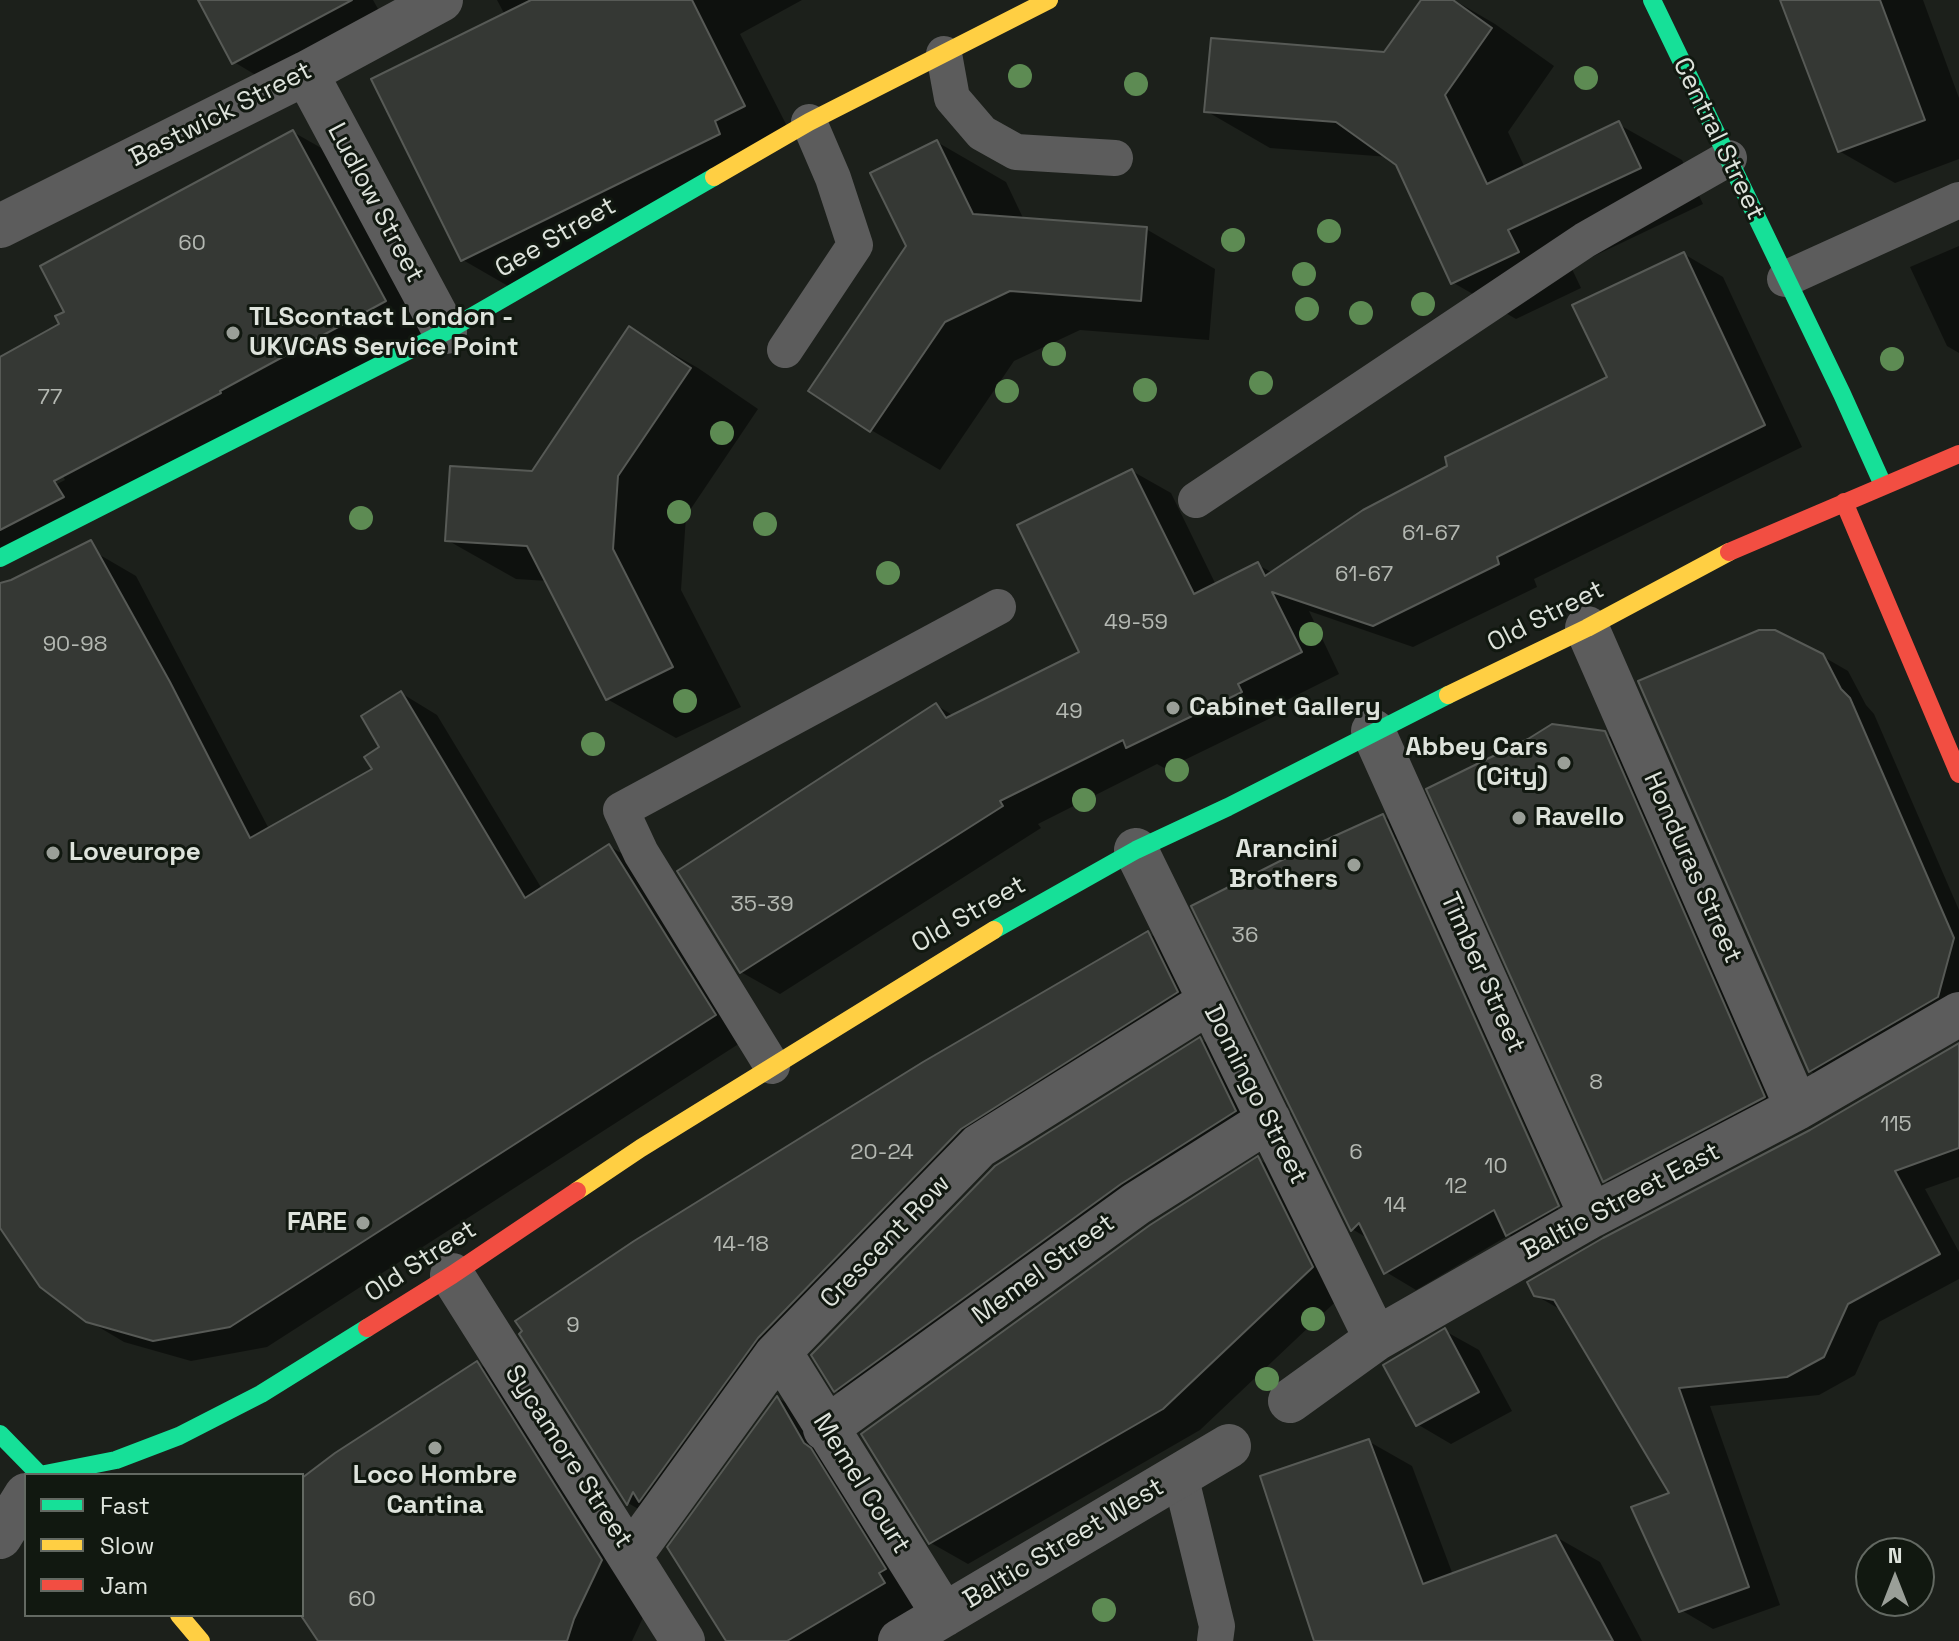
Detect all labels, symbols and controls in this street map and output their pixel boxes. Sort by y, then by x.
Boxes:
street label: Central Street [1665,53,1771,225]
street label: Bastwick Street [125,56,317,174]
street label: Ludlow Street [320,118,430,288]
street label: Gee Street [490,191,622,285]
house number: 60 [178,231,206,257]
place label: TLScontact London - UKVCAS Service Point [249,302,519,364]
marker: TLScontact London - UKVCAS Service Point [224,324,242,342]
house number: 77 [38,385,62,411]
house number: 61-67 [1402,521,1460,547]
house number: 61-67 [1335,562,1393,588]
street label: Old Street [1482,574,1610,660]
house number: 49-59 [1104,610,1168,636]
house number: 90-98 [43,632,107,658]
place label: Cabinet Gallery [1189,692,1381,724]
house number: 49 [1055,699,1083,725]
marker: Cabinet Gallery [1164,699,1182,717]
place label: Abbey Cars (City) [1405,732,1548,794]
marker: Abbey Cars (City) [1555,754,1573,772]
street label: Honduras Street [1636,768,1748,968]
place label: Ravello [1535,802,1624,834]
marker: Ravello [1510,809,1528,827]
place label: Arancini Brothers [1229,834,1338,896]
place label: Loveurope [69,837,201,869]
marker: Loveurope [44,844,62,862]
marker: Arancini Brothers [1345,856,1363,874]
street label: Old Street [906,870,1032,960]
street label: Timber Street [1433,888,1531,1058]
house number: 35-39 [730,892,794,918]
house number: 36 [1232,923,1258,949]
street label: Domingo Street [1196,1000,1314,1190]
house number: 8 [1589,1070,1603,1096]
house number: 115 [1880,1112,1912,1138]
street label: Baltic Street East [1517,1137,1725,1267]
house number: 20-24 [850,1140,914,1166]
house number: 6 [1349,1140,1363,1166]
house number: 10 [1484,1154,1508,1180]
street label: Crescent Row [815,1169,957,1315]
house number: 12 [1445,1174,1467,1200]
house number: 14 [1384,1193,1406,1219]
place label: FARE [287,1207,347,1239]
street label: Memel Street [967,1208,1121,1332]
marker: FARE [354,1214,372,1232]
street label: Old Street [359,1214,483,1310]
house number: 14-18 [713,1232,769,1258]
house number: 9 [566,1313,580,1339]
street label: Sycamore Street [497,1360,639,1554]
street label: Memel Court [806,1408,916,1560]
marker: Loco Hombre Cantina [426,1439,444,1457]
place label: Loco Hombre Cantina [353,1460,517,1522]
street label: Baltic Street West [958,1472,1170,1616]
legend [24,1473,304,1617]
text: Fast [100,1490,150,1521]
text: Slow [100,1530,154,1561]
north arrow [1855,1537,1935,1617]
text: N [1888,1541,1902,1569]
text: Jam [100,1570,148,1601]
house number: 60 [348,1587,376,1613]

